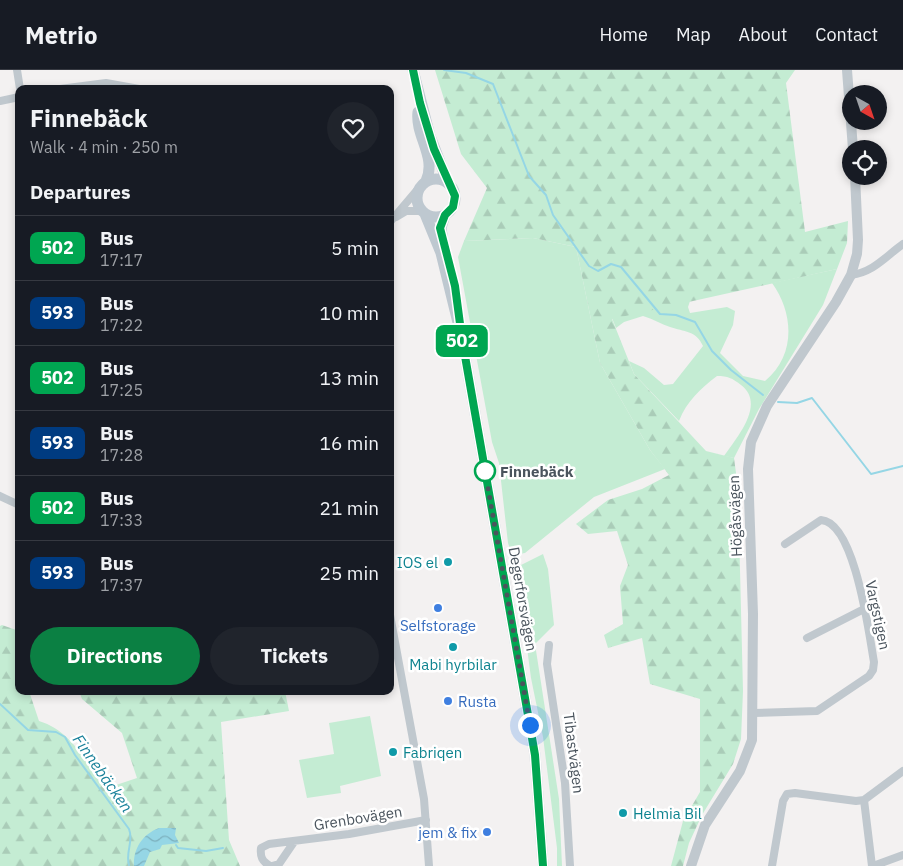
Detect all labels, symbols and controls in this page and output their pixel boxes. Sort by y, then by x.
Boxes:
text: Metrio [25,19,97,51]
text: Home [600,23,648,46]
text: Map [676,23,711,46]
text: About [739,23,787,46]
text: Contact [815,23,878,46]
north arrow [842,85,888,130]
map controls [842,85,887,185]
text: Finnebäck [30,102,148,134]
button: heart [327,102,379,154]
text: Walk · 4 min · 250 m [30,137,178,157]
button: locate [842,140,887,185]
text: Departures [30,180,130,204]
text: Bus [100,226,134,250]
text: 502 [41,236,74,259]
text: 5 min [331,236,379,260]
text: 17:17 [100,250,143,270]
text: Bus [100,291,134,315]
text: 593 [41,301,74,324]
text: 10 min [320,301,379,325]
text: 17:22 [100,315,143,335]
line badge: 502 [433,325,491,357]
text: 502 [446,329,478,352]
text: Bus [100,356,134,380]
text: 502 [41,366,74,389]
text: 13 min [320,366,379,390]
text: 17:25 [100,380,143,400]
text: Bus [100,421,134,445]
text: 593 [41,431,74,454]
text: 16 min [320,431,379,455]
text: 17:28 [100,445,143,465]
marker: Finnebäck [474,460,496,482]
place label: Finnebäck [500,462,574,481]
street label: Högåsvägen [724,475,746,557]
text: Bus [100,486,134,510]
text: 502 [41,496,74,519]
text: 21 min [320,496,379,520]
text: 17:33 [100,510,143,530]
street label: Degerforsvägen [504,545,542,653]
text: Bus [100,551,134,575]
place label: IOS el [397,553,438,572]
marker: IOS el [442,556,454,568]
text: 593 [41,561,74,584]
text: 25 min [320,561,379,585]
text: 17:37 [100,575,143,595]
street label: Vargstigen [861,579,895,651]
marker: Selfstorage [432,602,444,614]
place label: Selfstorage [400,616,476,635]
button: Directions [30,627,200,685]
button: Tickets [210,627,379,685]
marker: Mabi hyrbilar [447,641,459,653]
place label: Mabi hyrbilar [409,655,497,674]
place label: Rusta [458,692,497,711]
marker: Rusta [442,695,454,707]
street label: Tibastvägen [560,711,588,795]
your location [518,713,543,738]
water label: Finnebäcken [69,730,137,816]
place label: Fabriqen [403,743,462,762]
marker: Fabriqen [387,746,399,758]
street label: Grenbovägen [312,802,404,834]
place label: Helmia Bil [633,804,702,823]
marker: Helmia Bil [617,807,629,819]
place label: jem & fix [418,823,477,842]
marker: jem & fix [481,826,493,838]

